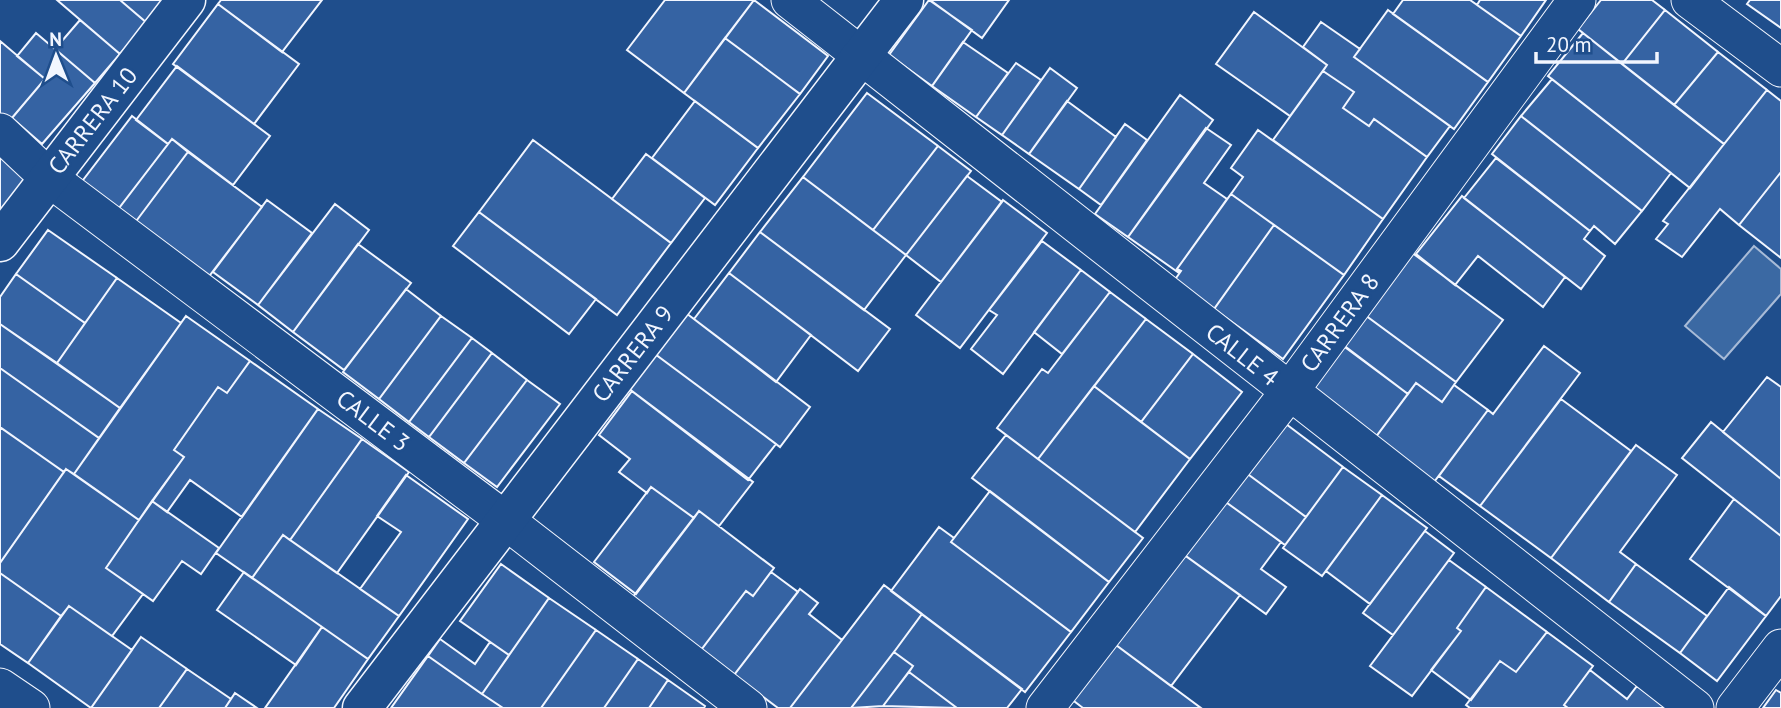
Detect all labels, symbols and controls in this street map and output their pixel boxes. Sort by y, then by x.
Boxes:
north arrow [21,21,91,91]
scale bar [1536,21,1657,65]
text: N [49,27,62,51]
text: 20 m [1546,31,1592,58]
street label: CARRERA 10 [41,61,144,181]
street label: CARRERA 8 [1293,267,1386,378]
street label: CARRERA 9 [585,299,680,408]
street label: CALLE 4 [1200,316,1285,393]
street label: CALLE 3 [330,383,416,458]

